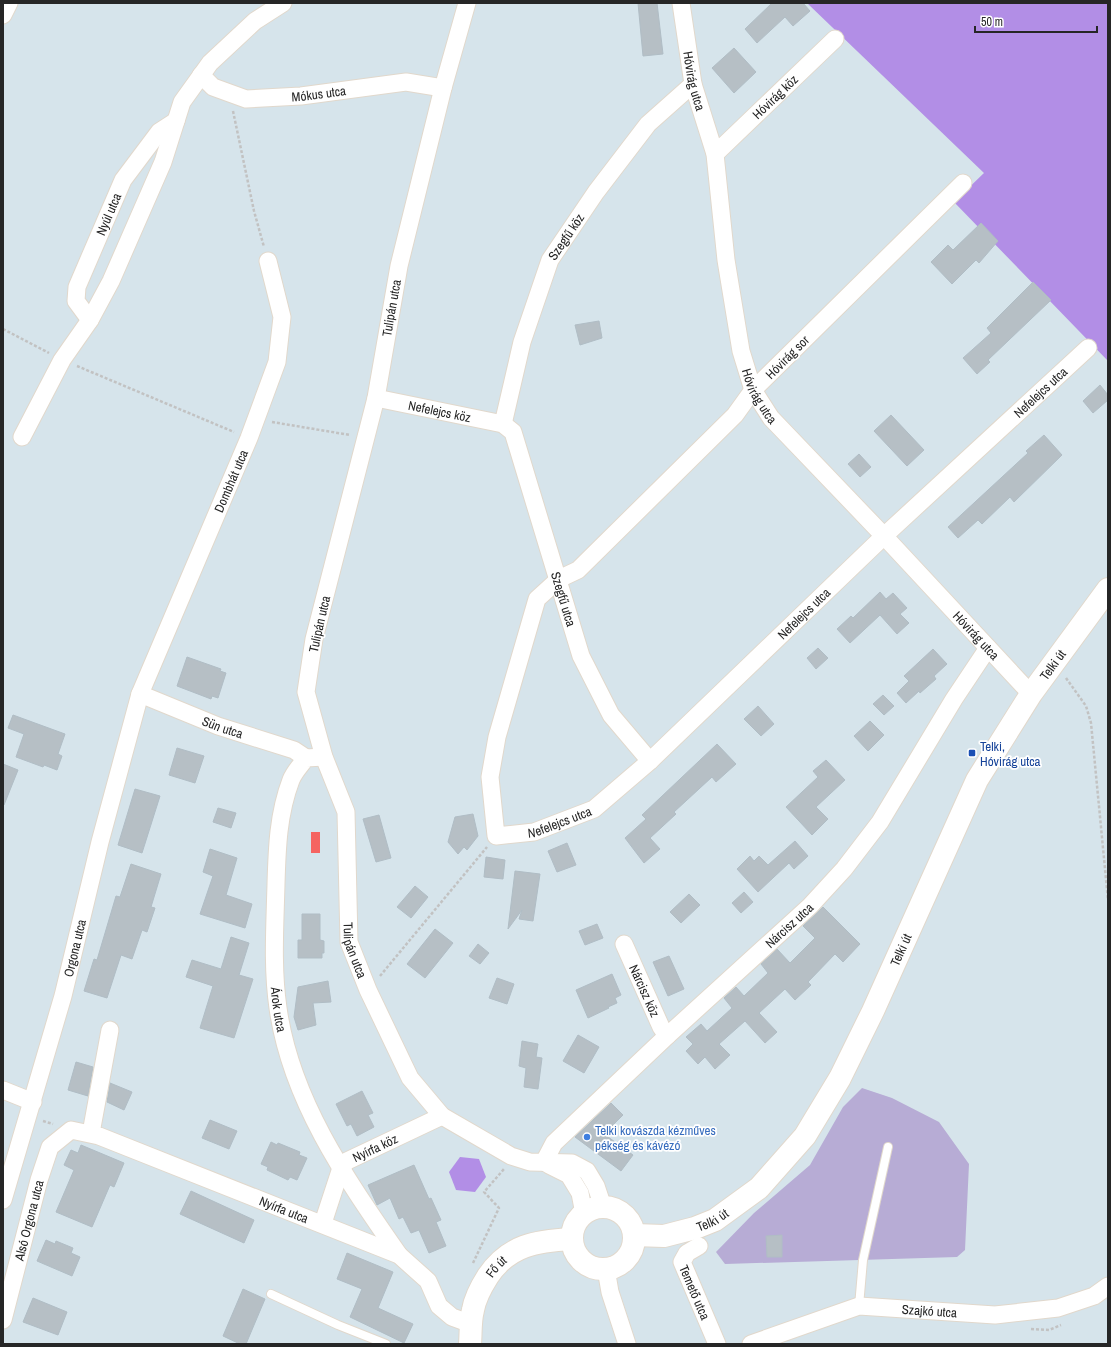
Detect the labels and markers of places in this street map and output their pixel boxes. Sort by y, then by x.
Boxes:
place label: Telki, Hóvirág utca [980,738,1041,770]
marker: Telki, Hóvirág utca [967,748,977,758]
place label: Telki kovászda kézműves pékség és kávézó [595,1122,716,1154]
marker: Telki kovászda kézműves pékség és kávézó [582,1132,592,1142]

